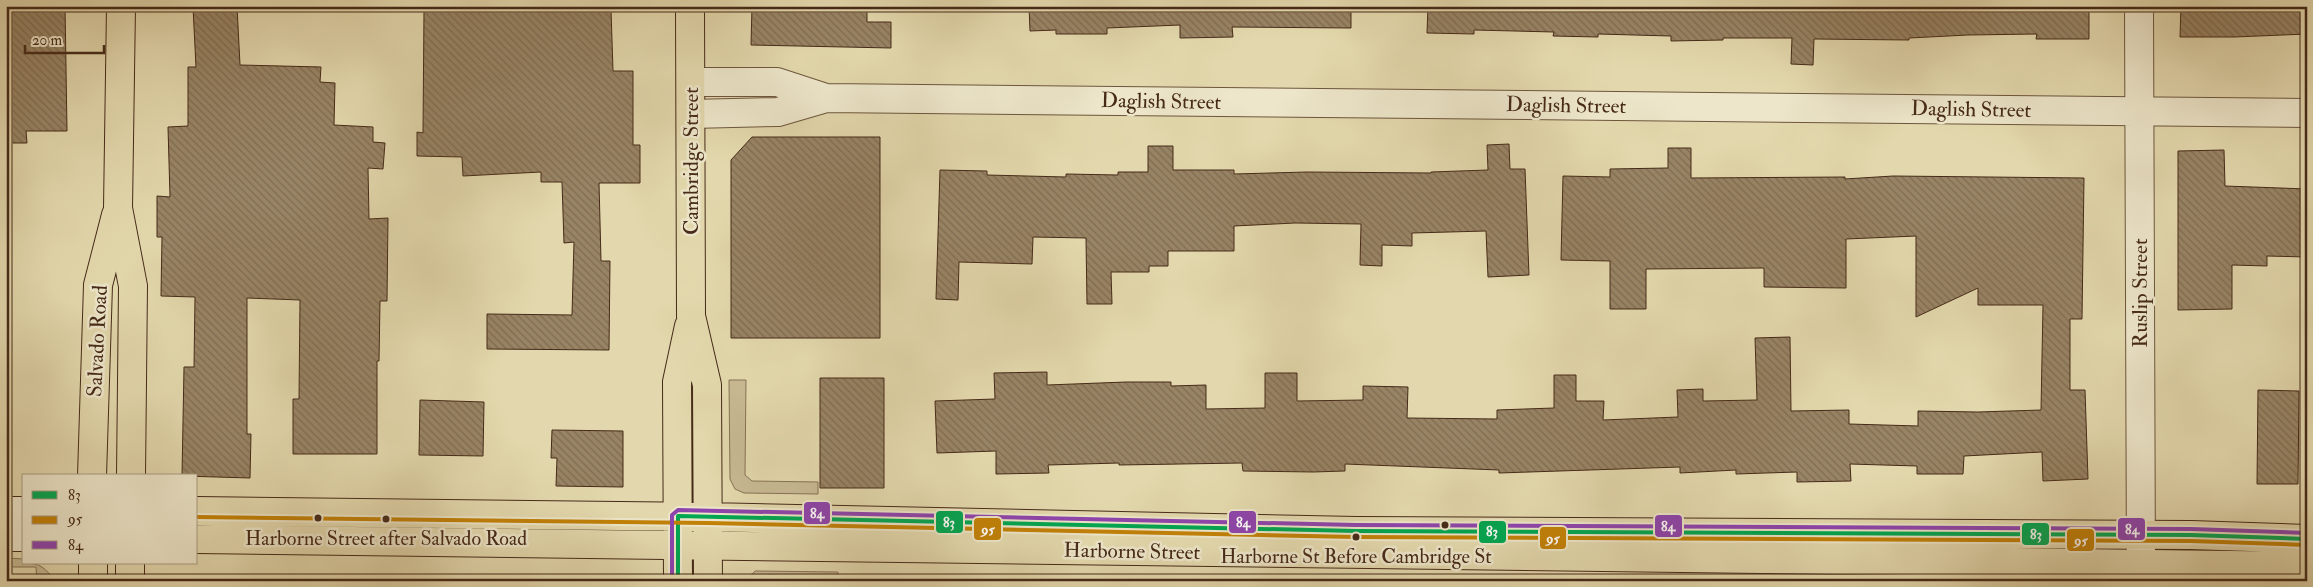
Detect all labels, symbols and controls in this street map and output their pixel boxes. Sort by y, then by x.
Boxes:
scale bar [25,22,104,54]
text: 20 m [32,31,62,50]
street label: Cambridge Street [678,87,705,235]
street label: Daglish Street [1101,87,1222,116]
street label: Daglish Street [1506,91,1627,120]
street label: Daglish Street [1911,95,2032,124]
street label: Ruslip Street [2127,238,2154,348]
street label: Salvado Road [81,284,114,398]
legend [22,474,198,564]
text: 83 [68,486,81,505]
line badge: 84 [803,501,831,525]
text: 84 [810,505,826,522]
text: 95 [67,510,83,529]
line badge: 83 [935,510,964,534]
line badge: 84 [1228,510,1257,534]
unlabelled marker [313,513,323,523]
marker: Harborne Street after Salvado Road [381,514,391,524]
text: 83 [943,514,955,531]
text: 84 [1236,514,1252,531]
line badge: 84 [1654,514,1683,538]
line badge: 95 [973,517,1002,541]
line badge: 84 [2117,517,2146,541]
text: 84 [1661,518,1677,535]
unlabelled marker [1440,520,1450,530]
line badge: 83 [1478,520,1507,544]
text: 95 [979,521,996,538]
text: 84 [2125,521,2141,538]
line badge: 83 [2021,522,2050,546]
text: 83 [1486,523,1498,540]
place label: Harborne Street after Salvado Road [245,526,527,551]
line badge: 95 [1539,526,1567,550]
text: 83 [2030,526,2042,543]
line badge: 95 [2066,528,2095,552]
text: 95 [1544,530,1561,547]
marker: Harborne St Before Cambridge St [1351,532,1361,542]
text: 95 [2072,532,2089,549]
text: 84 [68,536,84,555]
street label: Harborne Street [1063,537,1201,566]
place label: Harborne St Before Cambridge St [1220,544,1492,569]

